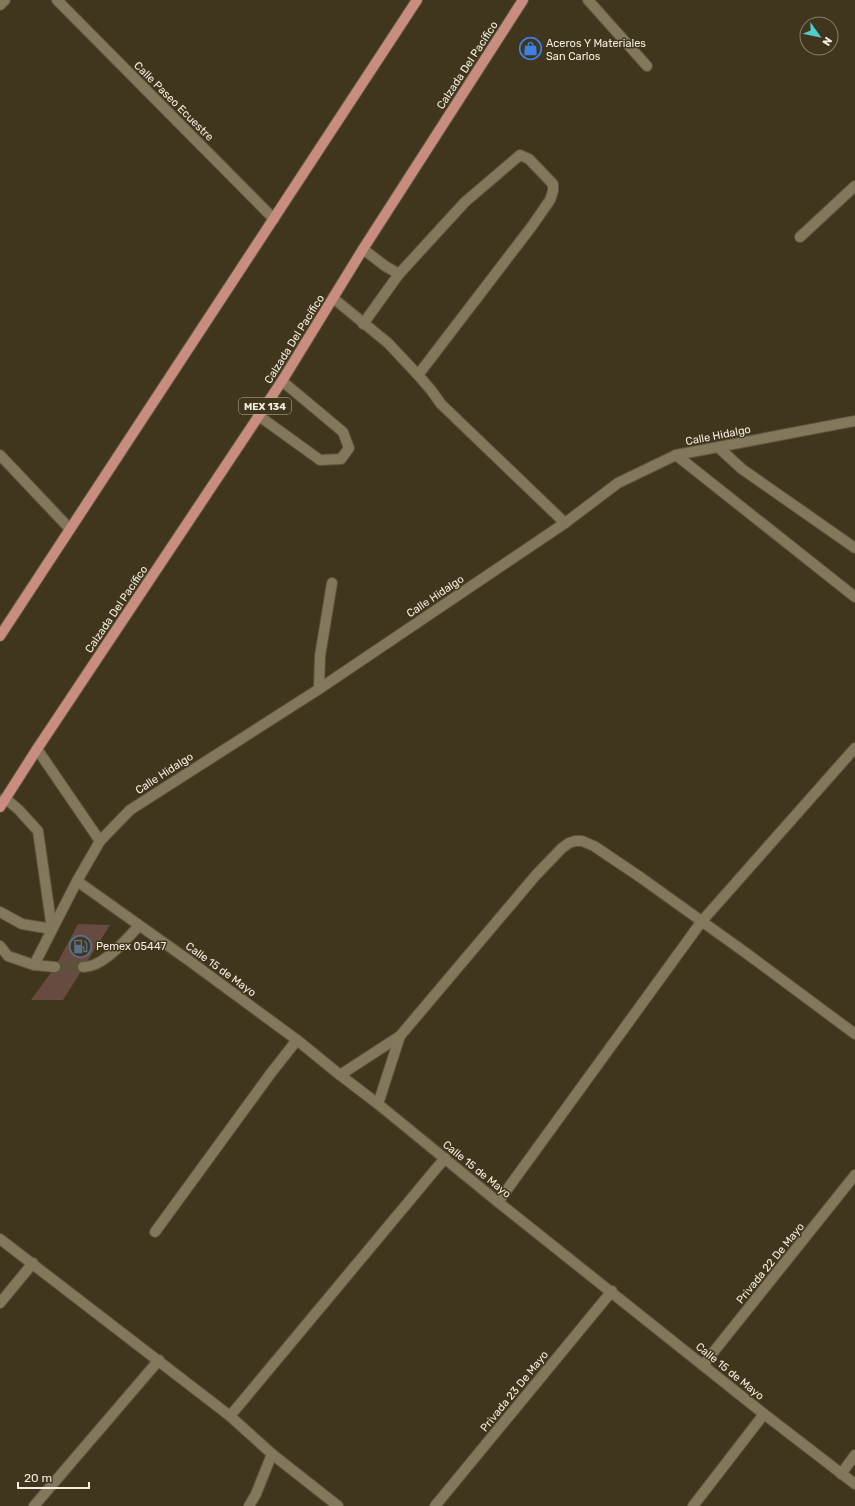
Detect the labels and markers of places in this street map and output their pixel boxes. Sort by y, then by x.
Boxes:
shop icon: Aceros Y Materiales San Carlos [517,36,543,62]
place label: Aceros Y Materiales San Carlos [546,37,646,63]
fuel station icon: Pemex 05447 [68,933,94,959]
place label: Pemex 05447 [96,940,167,953]

